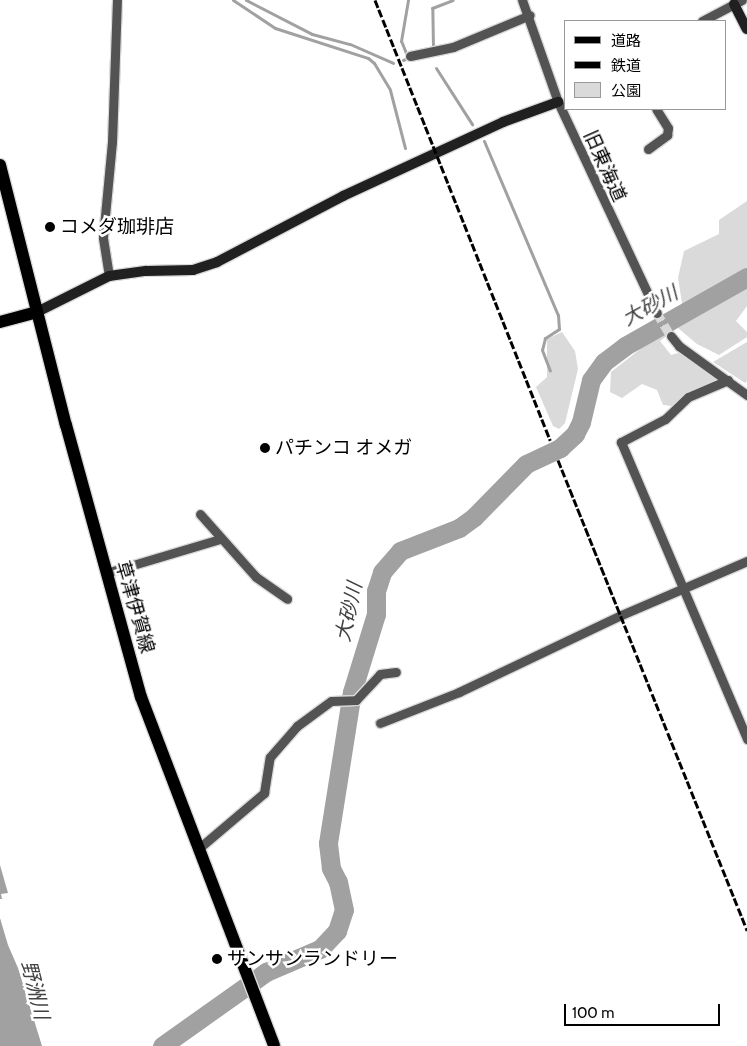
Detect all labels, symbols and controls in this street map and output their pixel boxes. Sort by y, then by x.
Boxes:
legend [564,20,727,110]
text: 道路 [611,32,641,50]
text: 鉄道 [611,57,641,75]
text: 公園 [611,82,641,100]
street label: 旧東海道 [579,127,631,205]
place label: コメダ珈琲店 [60,216,174,238]
marker: コメダ珈琲店 [44,221,56,233]
water label: 大砂川 [618,281,682,331]
place label: パチンコ オメガ [275,437,412,459]
marker: パチンコ オメガ [259,442,271,454]
street label: 草津伊賀線 [111,558,159,656]
water label: 大砂川 [331,580,367,644]
place label: サンサンランドリー [227,948,398,970]
marker: サンサンランドリー [211,953,223,965]
water label: 野洲川 [16,958,54,1022]
scale bar [567,994,723,1026]
text: 100 m [572,1004,614,1022]

